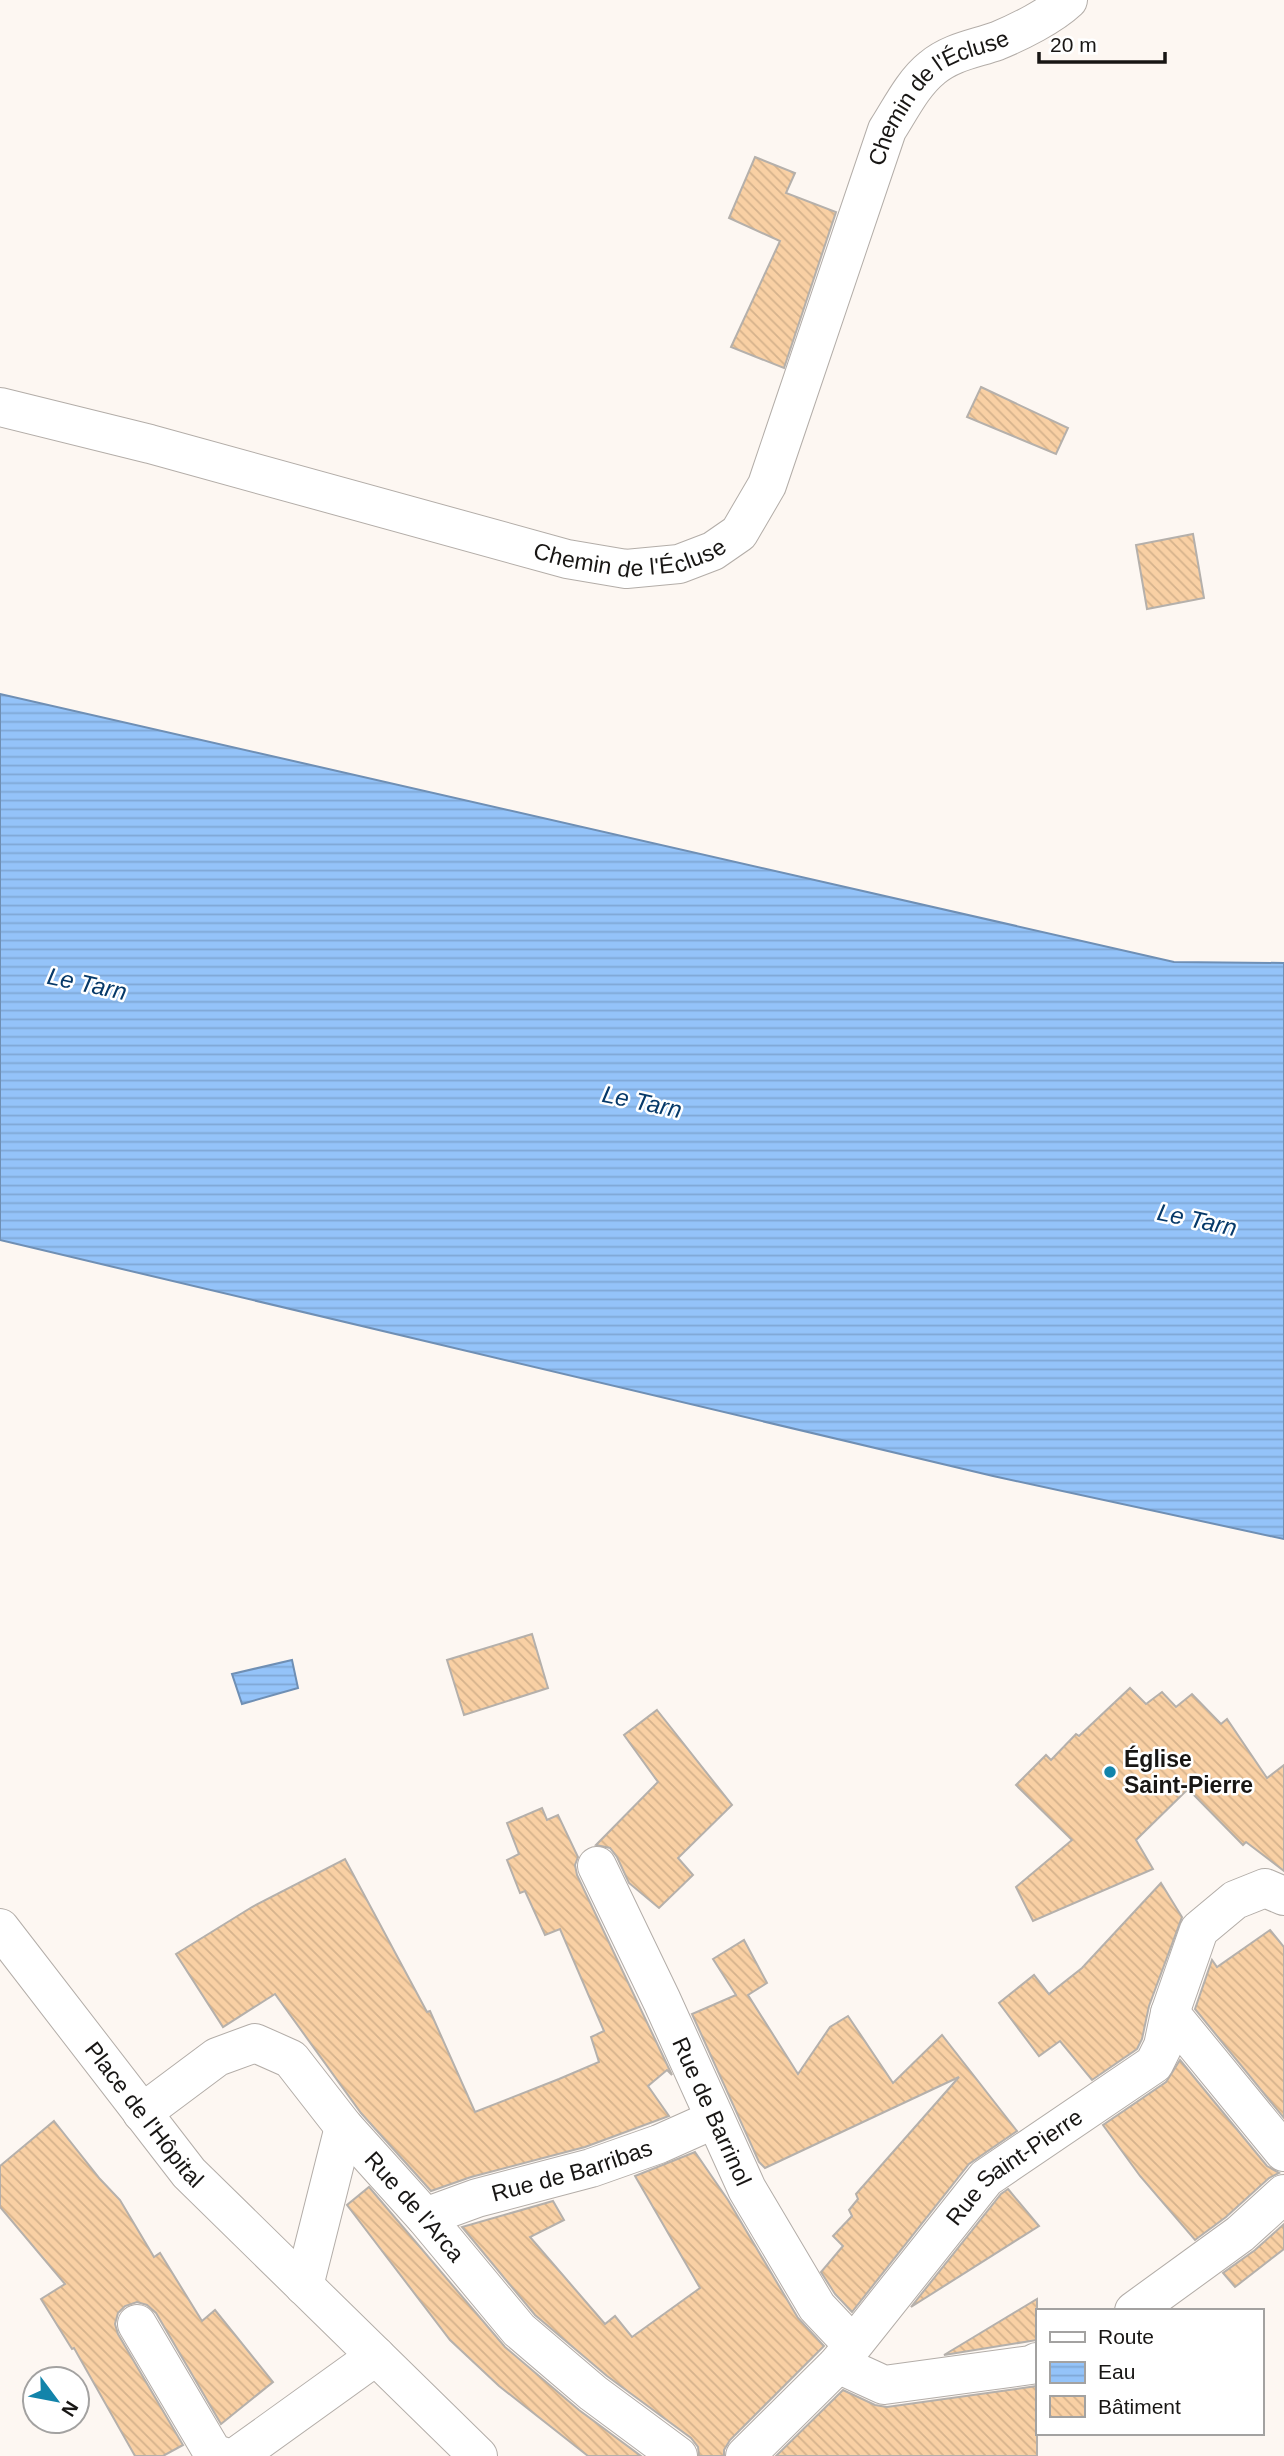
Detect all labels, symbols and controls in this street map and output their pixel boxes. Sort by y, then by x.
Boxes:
scale bar [1039,21,1165,65]
street label: Chemin de l'Écluse [863,25,1013,169]
text: 20 m [1050,33,1097,56]
street label: Chemin de l'Écluse [531,533,731,583]
water label: Le Tarn [45,962,129,1005]
water label: Le Tarn [600,1080,684,1123]
water label: Le Tarn [1155,1198,1239,1241]
place label: Église Saint-Pierre [1124,1745,1253,1798]
marker: Église Saint-Pierre [1102,1764,1118,1780]
street label: Rue de Barrinol [667,2033,757,2190]
street label: Place de l'Hôpital [80,2037,209,2193]
street label: Rue Saint-Pierre [941,2103,1087,2230]
street label: Rue de Barribas [489,2134,656,2207]
street label: Rue de l'Arca [359,2146,470,2267]
legend [1036,2309,1263,2435]
text: Route [1098,2325,1154,2348]
text: Eau [1098,2360,1135,2383]
north arrow [21,2365,91,2435]
text: Bâtiment [1098,2395,1181,2418]
text: N [57,2397,83,2420]

